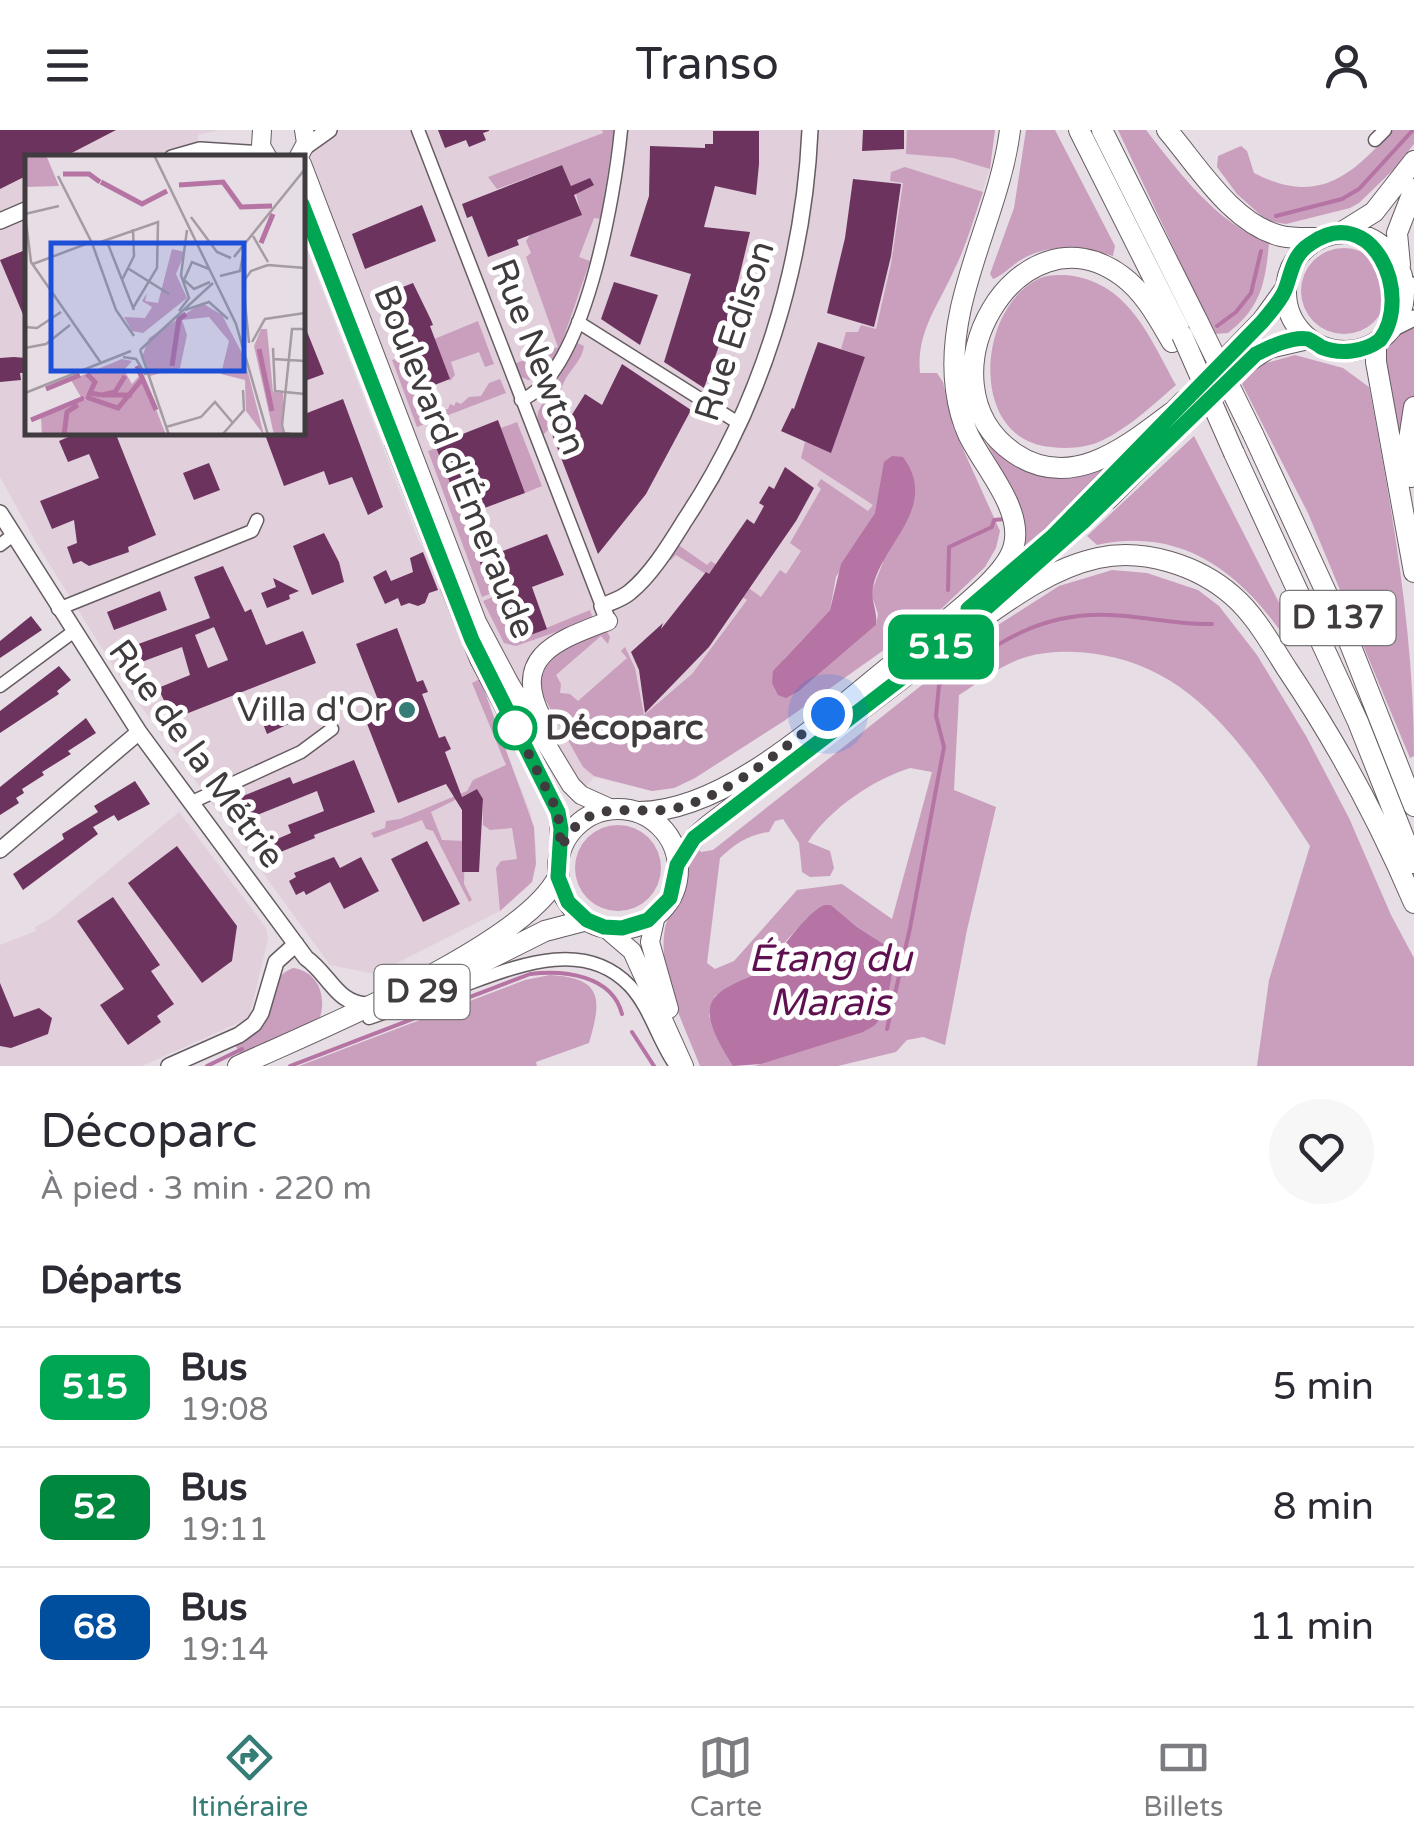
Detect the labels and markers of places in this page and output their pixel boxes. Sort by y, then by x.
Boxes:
place label: Villa d'Or [237,689,388,731]
marker: Villa d'Or [396,699,418,721]
marker: Décoparc [494,707,536,749]
place label: Décoparc [545,707,704,749]

